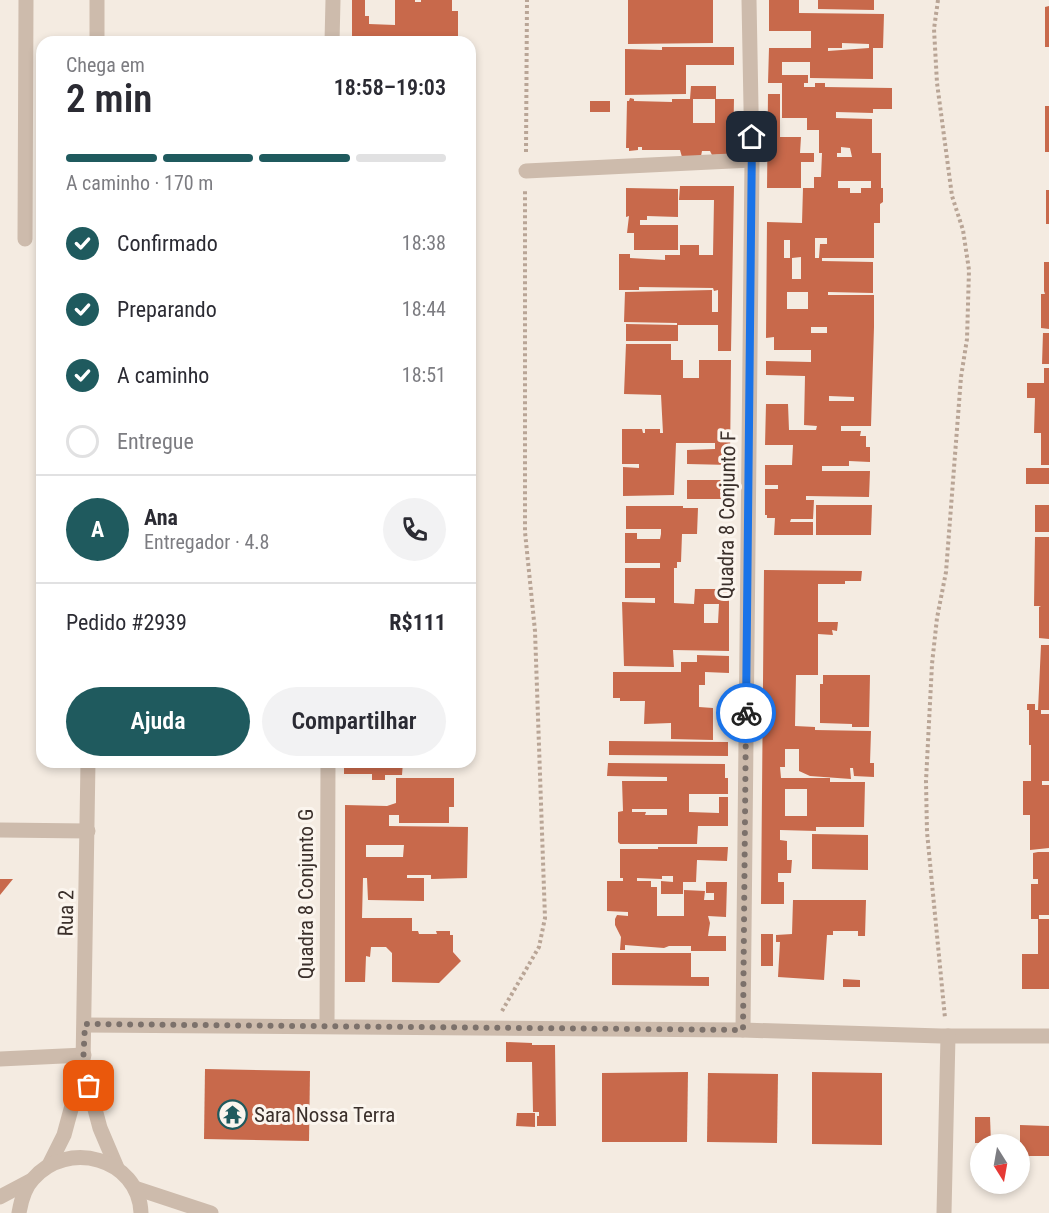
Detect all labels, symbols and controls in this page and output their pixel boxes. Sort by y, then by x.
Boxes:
text: Chega em [66,53,145,77]
text: 18:58–19:03 [334,75,446,100]
text: 2 min [66,76,152,122]
pin [726,111,777,162]
icon: home [735,120,768,153]
text: A caminho · 170 m [66,171,213,195]
icon: check [66,227,99,260]
text: Confirmado [117,231,218,256]
text: 18:38 [402,231,446,255]
icon: check [66,293,99,326]
text: Preparando [117,297,217,322]
text: 18:44 [402,297,446,321]
icon: check [66,359,99,392]
text: A caminho [117,363,209,388]
text: 18:51 [402,363,446,387]
text: Entregue [117,429,194,454]
street label: Quadra 8 Conjunto F [714,431,740,599]
button: phone [383,498,446,561]
text: Ana [144,505,178,530]
text: A [91,517,104,542]
text: Entregador · 4.8 [144,530,269,554]
text: Pedido #2939 [66,610,187,635]
text: R$111 [389,610,446,635]
courier [716,683,776,743]
button: Ajuda [66,687,250,756]
button: Compartilhar [262,687,446,756]
icon: bike [730,697,763,730]
street label: Quadra 8 Conjunto G [294,809,318,979]
street label: Rua 2 [54,890,78,936]
pin [63,1060,114,1111]
icon: bag [72,1069,105,1102]
temple icon: Sara Nossa Terra [217,1099,249,1131]
place label: Sara Nossa Terra [254,1103,395,1127]
north arrow [970,1134,1030,1194]
map controls [970,1134,1030,1194]

